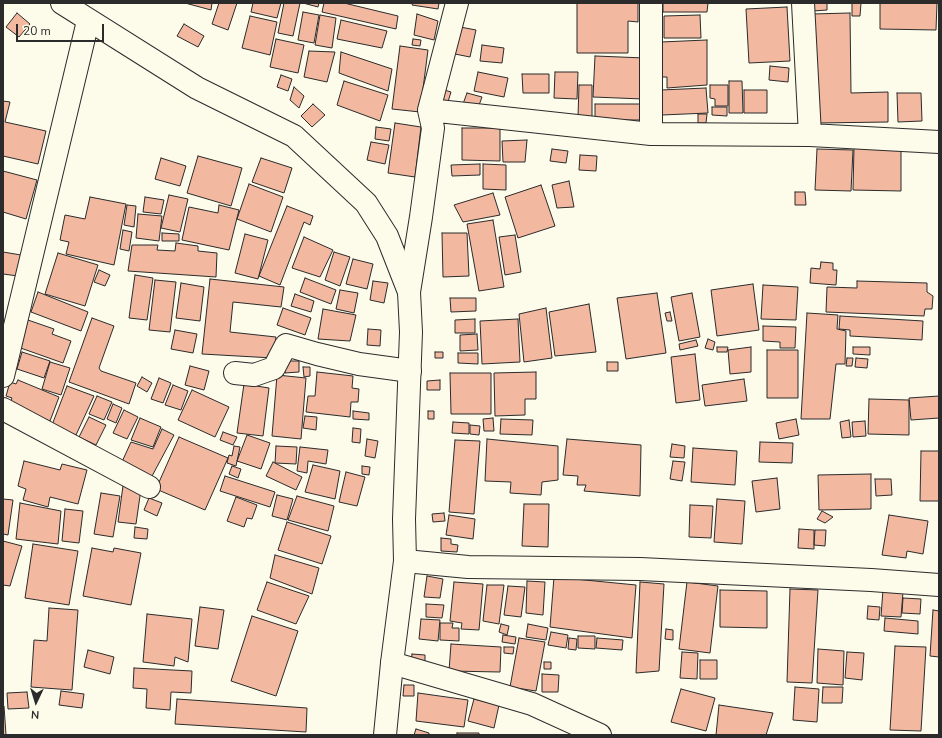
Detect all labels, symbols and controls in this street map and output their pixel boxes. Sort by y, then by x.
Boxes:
scale bar [18,16,106,42]
text: 20 m [23,23,51,39]
north arrow [16,682,56,722]
text: N [31,707,40,722]

